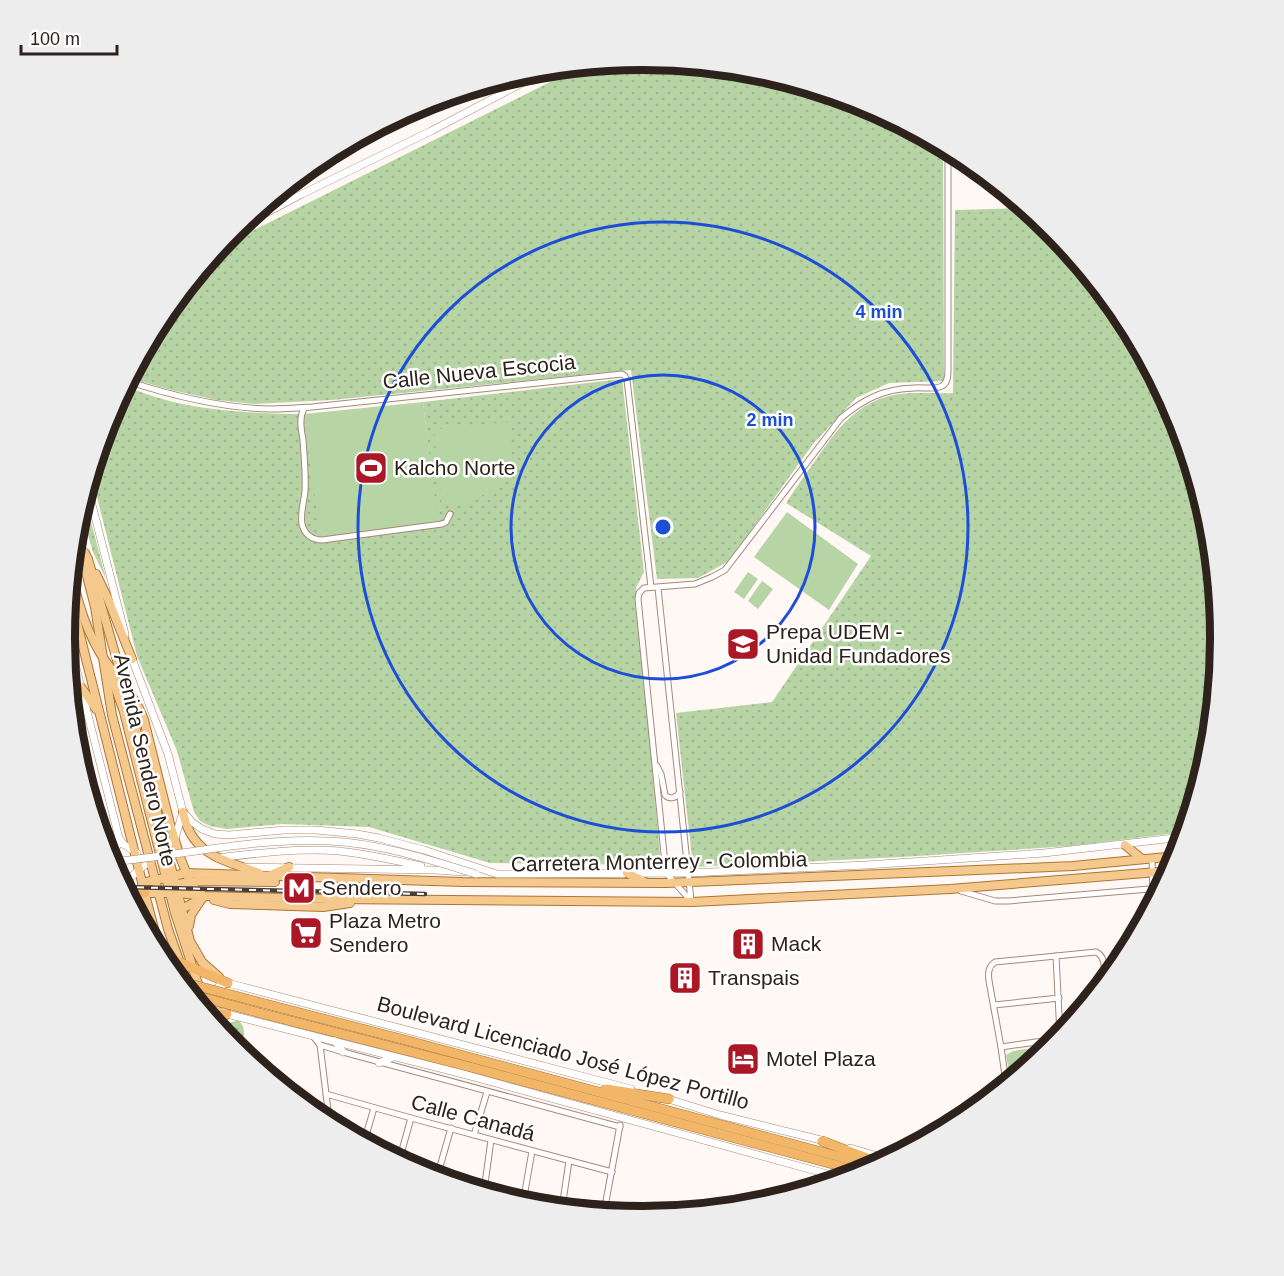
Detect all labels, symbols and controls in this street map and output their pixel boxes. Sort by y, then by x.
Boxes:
scale bar [21,18,117,56]
text: 100 m [30,29,80,49]
text: 4 min [855,302,903,322]
street label: Calle Nueva Escocia [381,350,577,393]
text: 2 min [746,410,794,430]
sports icon: Kalcho Norte [353,450,389,486]
place label: Kalcho Norte [394,456,515,479]
centre of rings [653,517,673,537]
place label: Prepa UDEM - Unidad Fundadores [766,620,950,667]
school or university icon: Prepa UDEM - Unidad Fundadores [725,626,761,662]
street label: Avenida Sendero Norte [110,651,181,869]
street label: Carretera Monterrey - Colombia [511,847,808,876]
metro station icon: Sendero [281,870,317,906]
place label: Sendero [322,876,401,899]
place label: Plaza Metro Sendero [329,909,441,956]
supermarket icon: Plaza Metro Sendero [288,915,324,951]
building icon: Mack [730,926,766,962]
place label: Mack [771,932,822,955]
building icon: Transpais [667,960,703,996]
place label: Transpais [708,966,799,989]
street label: Boulevard Licenciado José López Portillo [375,992,752,1113]
hotel icon: Motel Plaza [725,1041,761,1077]
place label: Motel Plaza [766,1047,876,1070]
street label: Calle Canadá [409,1090,538,1145]

